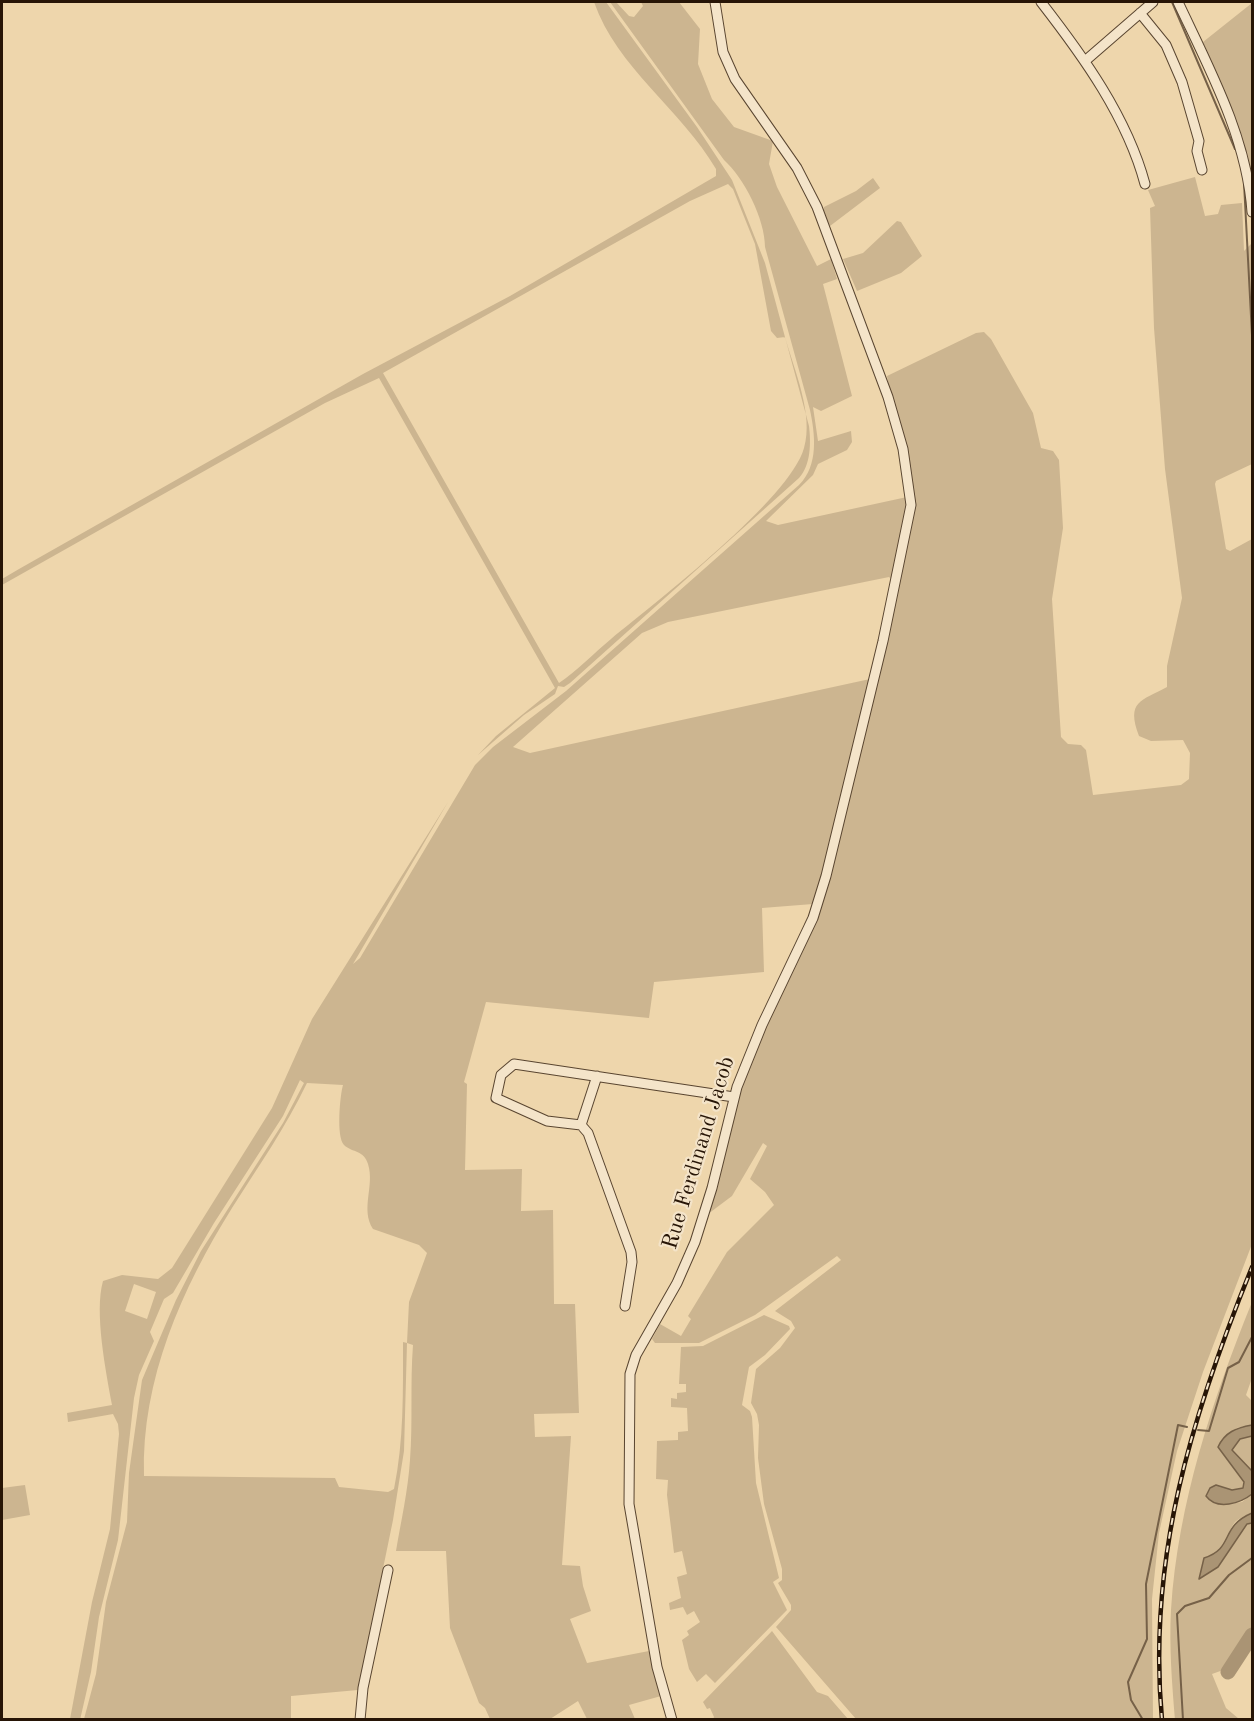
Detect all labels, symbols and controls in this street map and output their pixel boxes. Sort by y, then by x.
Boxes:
street label: Rue Ferdinand Jacob [657,1053,741,1253]

